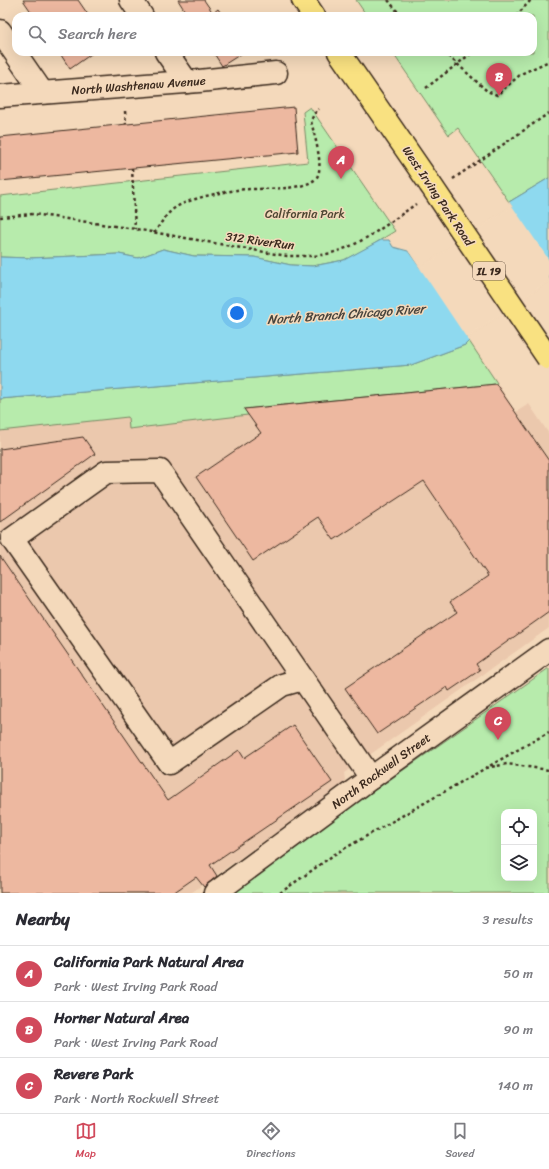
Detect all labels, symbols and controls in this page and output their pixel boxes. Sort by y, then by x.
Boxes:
search box [12,12,537,56]
text: Search here [58,21,137,47]
icon: search [26,23,48,45]
pin: B [486,63,512,96]
street label: North Washtenaw Avenue [71,69,207,102]
street label: West Irving Park Road [396,141,480,251]
pin: A [328,146,354,179]
park label: California Park [265,203,345,225]
street label: 312 RiverRun [224,225,296,257]
road number: IL 19 [473,262,505,280]
water label: North Branch Chicago River [266,297,428,331]
your location [227,303,247,323]
pin: C [485,707,511,740]
street label: North Rockwell Street [326,727,436,815]
map controls [501,809,537,881]
button: locate [501,809,537,845]
button: layers [501,845,537,881]
text: Nearby [16,904,70,934]
text: 3 results [482,908,533,931]
text: California Park Natural Area [54,949,243,975]
text: A [25,962,33,985]
text: 50 m [503,962,533,985]
text: Park · West Irving Park Road [54,975,217,998]
text: Horner Natural Area [54,1005,189,1031]
text: B [25,1018,33,1041]
text: 90 m [503,1018,533,1041]
text: Park · West Irving Park Road [54,1031,217,1054]
text: Revere Park [54,1061,134,1087]
text: C [25,1074,33,1097]
text: 140 m [498,1074,533,1097]
text: Park · North Rockwell Street [54,1087,219,1110]
tab: Map [75,1120,97,1163]
tab: Directions [246,1120,296,1163]
tab: Saved [445,1120,474,1163]

